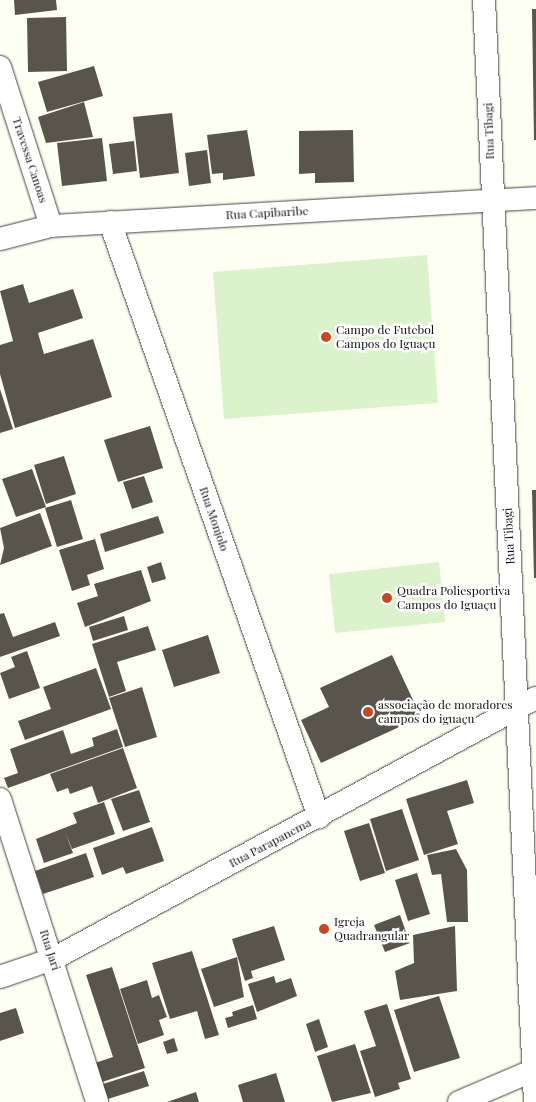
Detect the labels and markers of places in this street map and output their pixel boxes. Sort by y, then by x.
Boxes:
place label: Campo de Futebol Campos do Iguaçu [336,323,435,351]
marker: Campo de Futebol Campos do Iguaçu [320,331,332,343]
place label: Quadra Poliesportiva Campos do Iguaçu [397,584,510,612]
marker: Quadra Poliesportiva Campos do Iguaçu [381,592,393,604]
place label: associação de moradores campos do iguaçu [378,698,513,726]
marker: associação de moradores campos do iguaçu [362,706,374,718]
place label: Igreja Quadrangular [334,915,409,943]
marker: Igreja Quadrangular [318,923,330,935]

